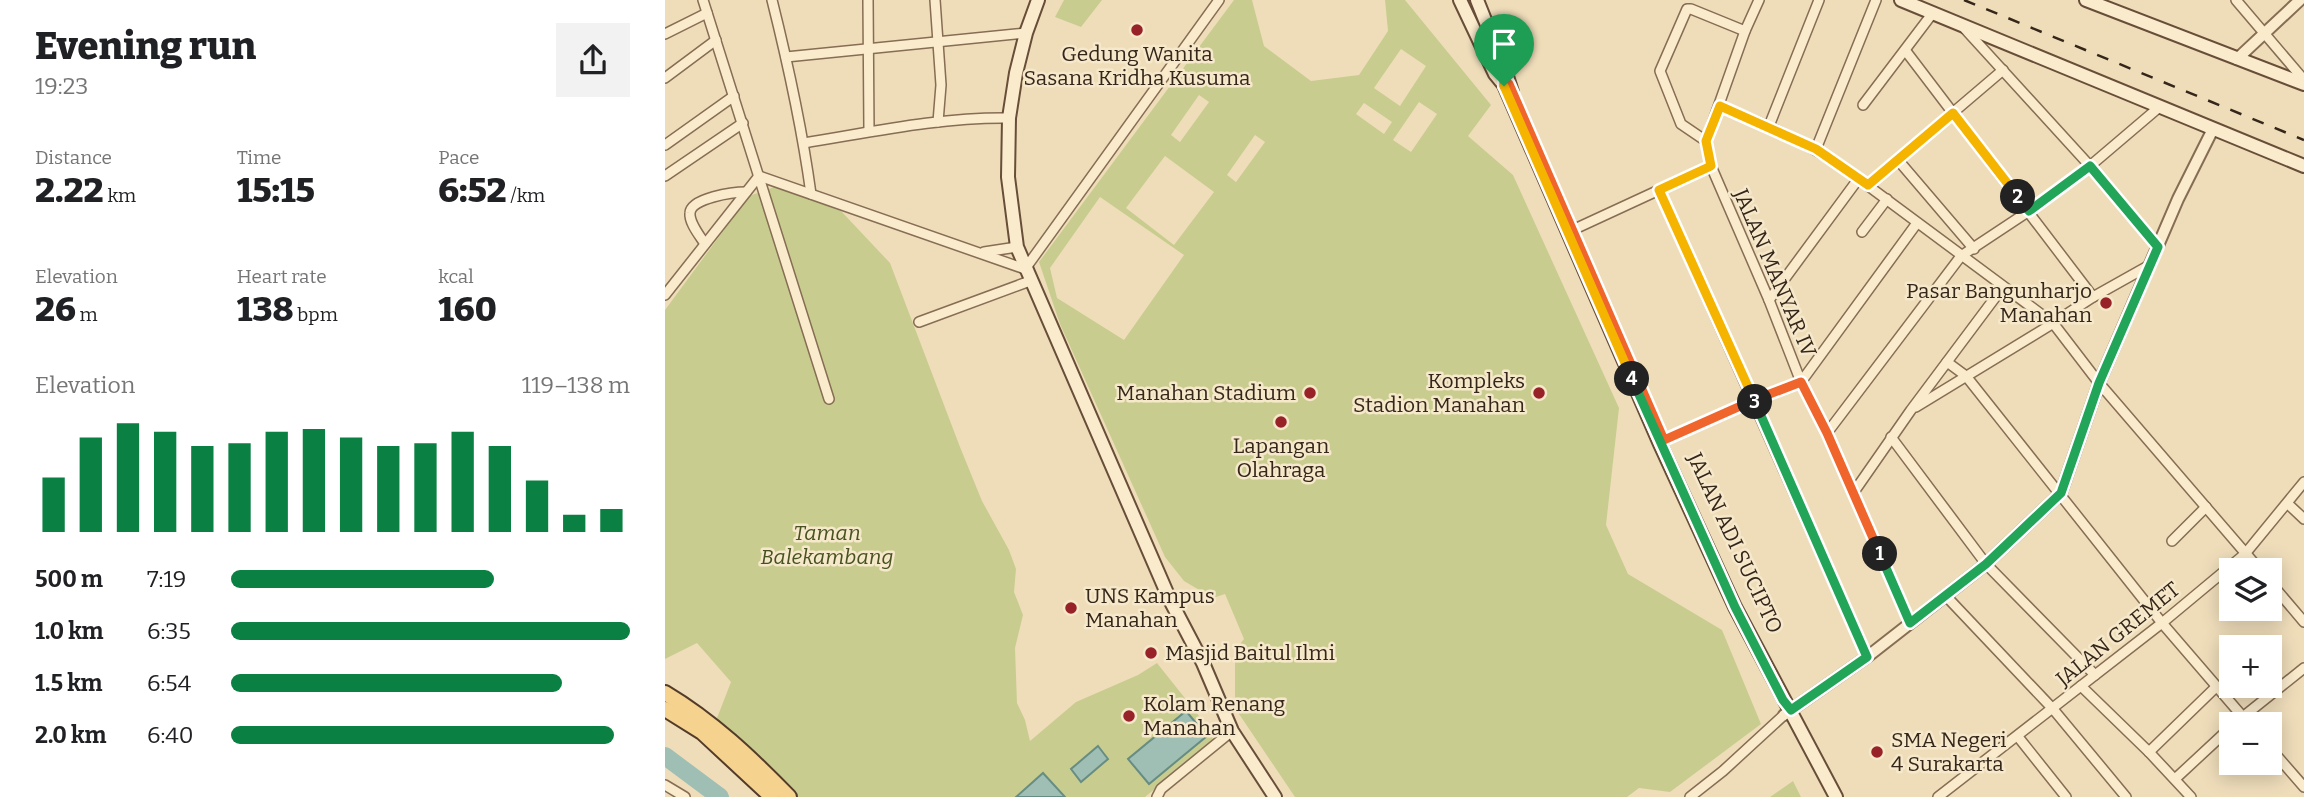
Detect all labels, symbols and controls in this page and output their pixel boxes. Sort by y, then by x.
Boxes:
pin [1474,14,1534,86]
marker: Gedung Wanita Sasana Kridha Kusuma [1129,22,1145,38]
text: Evening run [35,23,256,69]
button: share [556,23,630,97]
icon: arrive [1485,25,1523,63]
place label: Gedung Wanita Sasana Kridha Kusuma [1024,41,1251,91]
text: 19:23 [35,72,88,100]
text: Distance [35,146,112,169]
text: Time [237,146,282,169]
text: Pace [438,146,479,169]
text: 2.22 [35,169,104,211]
text: 15:15 [237,169,315,211]
text: 6:52 [438,169,507,211]
pin: 2 [2001,180,2035,214]
text: km [104,184,136,207]
text: /km [507,184,545,207]
street label: JALAN MANYAR IV [1727,184,1822,361]
text: 2 [2012,185,2023,208]
text: Elevation [35,265,118,288]
text: Heart rate [237,265,327,288]
text: kcal [438,265,474,288]
place label: Pasar Bangunharjo Manahan [1906,278,2092,328]
text: 26 [35,288,76,330]
text: 138 [237,288,294,330]
text: 160 [438,288,497,330]
marker: Pasar Bangunharjo Manahan [2098,295,2114,311]
text: m [76,303,98,326]
text: bpm [294,303,338,326]
pin: 4 [1615,362,1649,396]
text: 4 [1626,367,1637,390]
place label: Kompleks Stadion Manahan [1353,368,1525,418]
text: Elevation [35,371,135,399]
text: 119–138 m [522,371,630,399]
place label: Manahan Stadium [1116,380,1296,406]
pin: 3 [1737,384,1773,420]
marker: Manahan Stadium [1302,385,1318,401]
marker: Kompleks Stadion Manahan [1531,385,1547,401]
text: 3 [1749,390,1760,413]
marker: Lapangan Olahraga [1273,414,1289,430]
place label: Lapangan Olahraga [1233,433,1329,483]
street label: JALAN ADI SUCIPTO [1681,448,1788,637]
park label: Taman Balekambang [761,520,893,570]
pin: 1 [1863,536,1897,572]
text: 1 [1875,542,1884,565]
map controls [2219,558,2282,775]
button: layers [2219,558,2282,621]
text: 500 m [35,565,103,593]
text: 7:19 [147,565,186,593]
street label: JALAN GREMET [2050,576,2185,693]
place label: UNS Kampus Manahan [1085,583,1215,633]
marker: UNS Kampus Manahan [1063,600,1079,616]
text: 1.0 km [35,617,104,645]
text: 6:35 [147,617,191,645]
button: + [2219,635,2282,698]
place label: Masjid Baitul Ilmi [1165,640,1335,666]
marker: Masjid Baitul Ilmi [1143,645,1159,661]
text: 1.5 km [35,669,102,697]
text: 6:54 [147,669,191,697]
place label: Kolam Renang Manahan [1143,691,1285,741]
marker: Kolam Renang Manahan [1121,708,1137,724]
button: − [2219,712,2282,775]
text: 2.0 km [35,721,106,749]
text: 6:40 [147,721,194,749]
place label: SMA Negeri 4 Surakarta [1891,727,2006,777]
marker: SMA Negeri 4 Surakarta [1869,744,1885,760]

